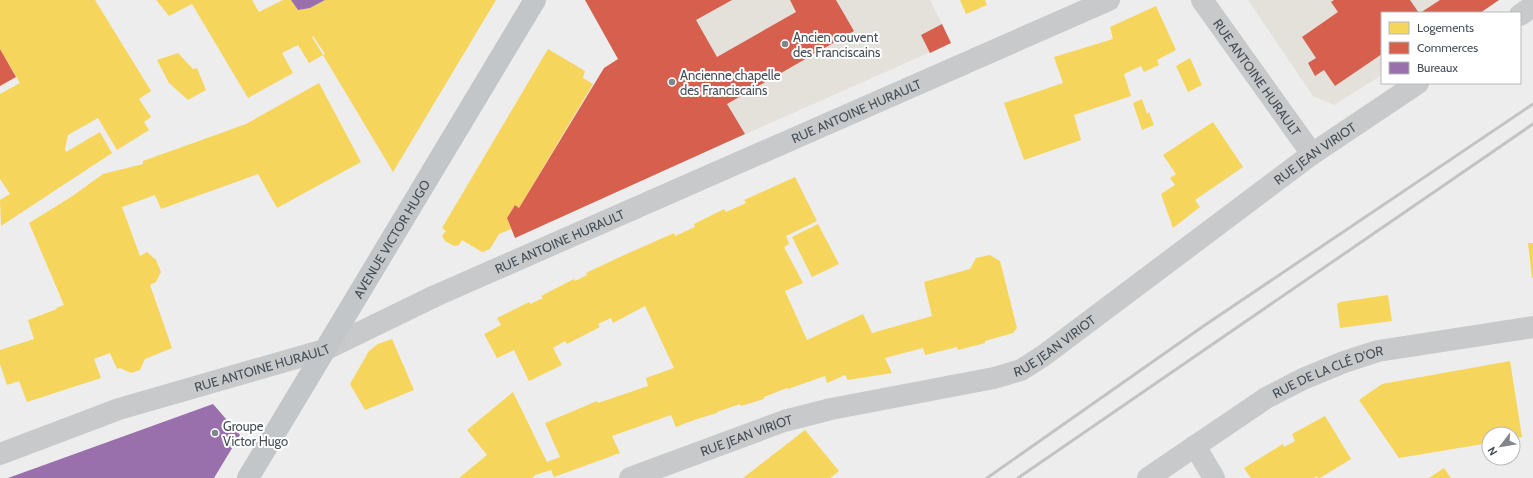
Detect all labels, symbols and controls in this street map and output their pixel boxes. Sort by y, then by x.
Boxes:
legend [1381,12,1521,84]
street label: RUE ANTOINE HURAULT [1210,16,1304,139]
text: Logements [1417,20,1474,35]
place label: Ancien couvent des Franciscains [793,29,881,60]
marker: Ancien couvent des Franciscains [780,39,790,49]
text: Commerces [1417,40,1478,55]
text: Bureaux [1417,60,1458,75]
place label: Ancienne chapelle des Franciscains [680,67,781,98]
street label: RUE ANTOINE HURAULT [789,76,924,147]
marker: Ancienne chapelle des Franciscains [667,77,677,87]
street label: RUE JEAN VIRIOT [1271,119,1359,188]
street label: AVENUE VICTOR HUGO [350,177,433,301]
street label: RUE ANTOINE HURAULT [492,206,627,277]
street label: RUE JEAN VIRIOT [1012,311,1099,380]
street label: RUE ANTOINE HURAULT [192,340,333,395]
street label: RUE DE LA CLÉ D'OR [1270,342,1384,401]
street label: RUE JEAN VIRIOT [698,411,794,459]
place label: Groupe Victor Hugo [223,418,288,449]
north arrow [1481,426,1521,466]
marker: Groupe Victor Hugo [210,428,220,438]
text: N [1484,444,1500,458]

